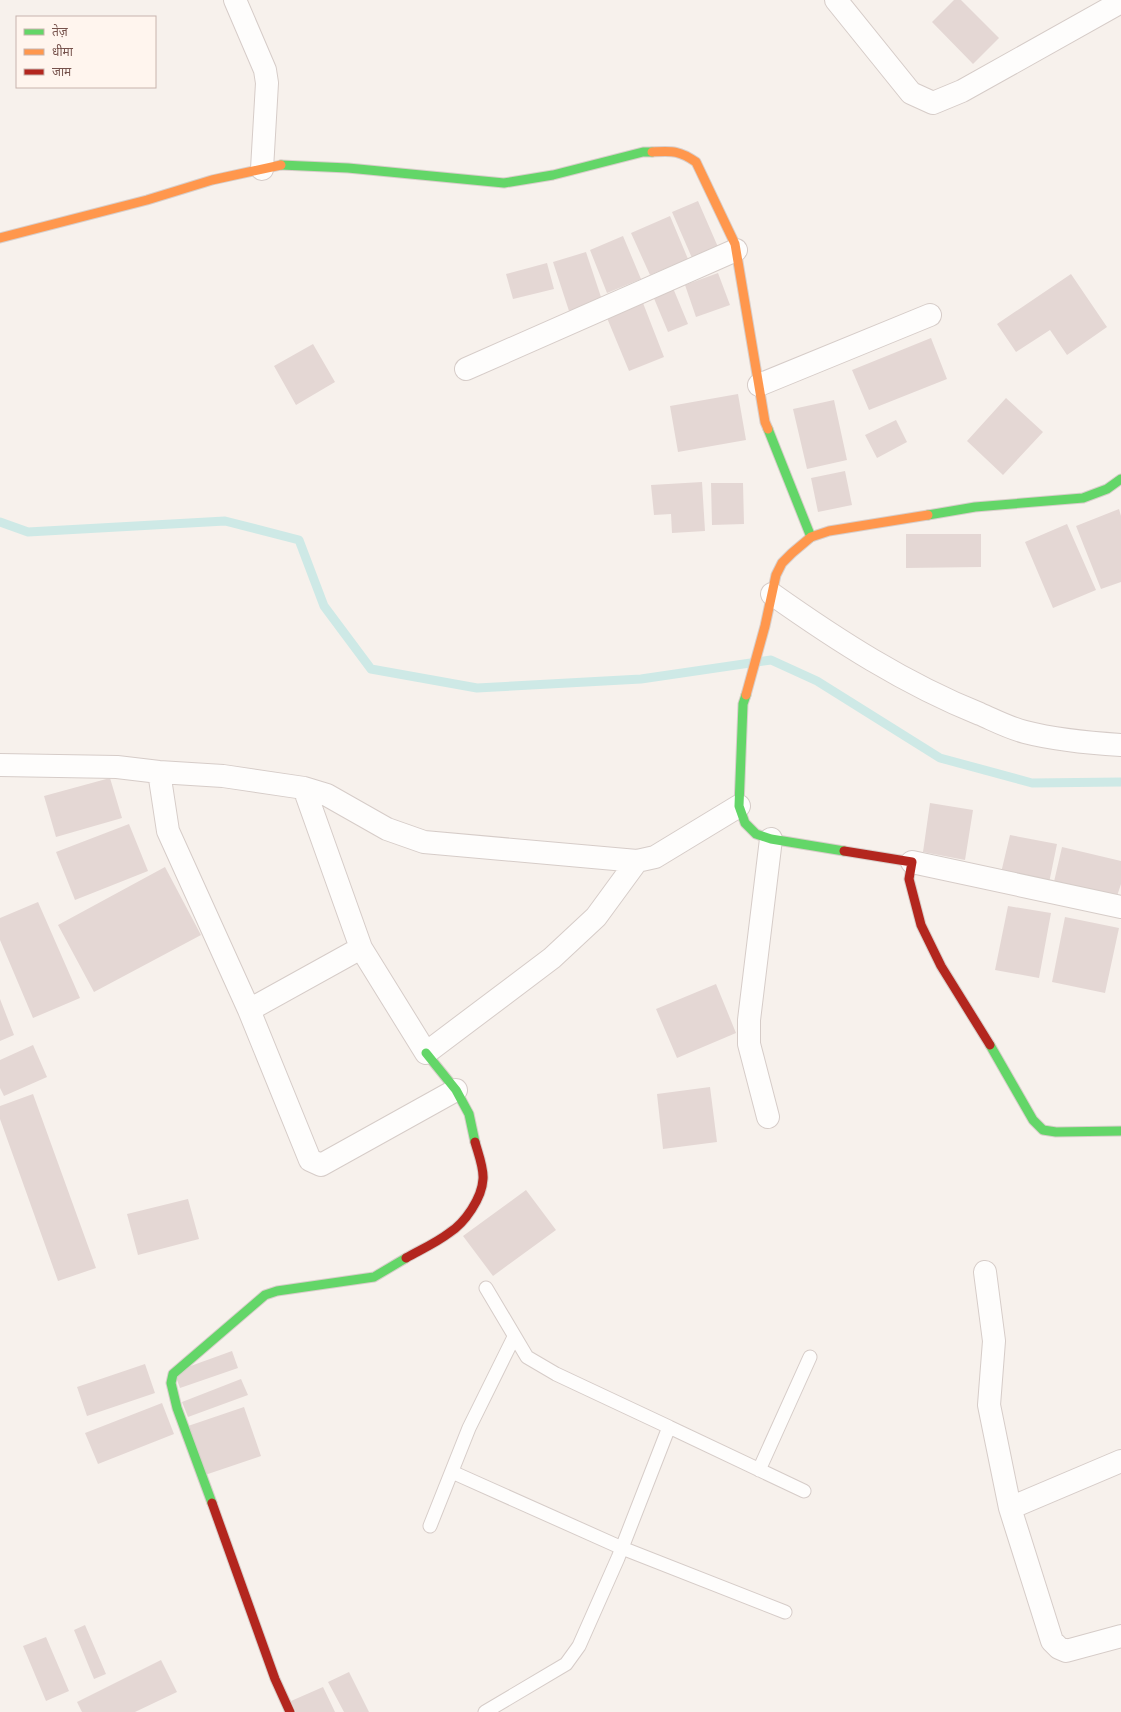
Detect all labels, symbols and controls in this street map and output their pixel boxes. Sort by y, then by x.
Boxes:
legend [16,16,156,88]
text: तेज़ [52,24,69,39]
text: धीमा [52,44,74,59]
text: जाम [52,64,72,79]

